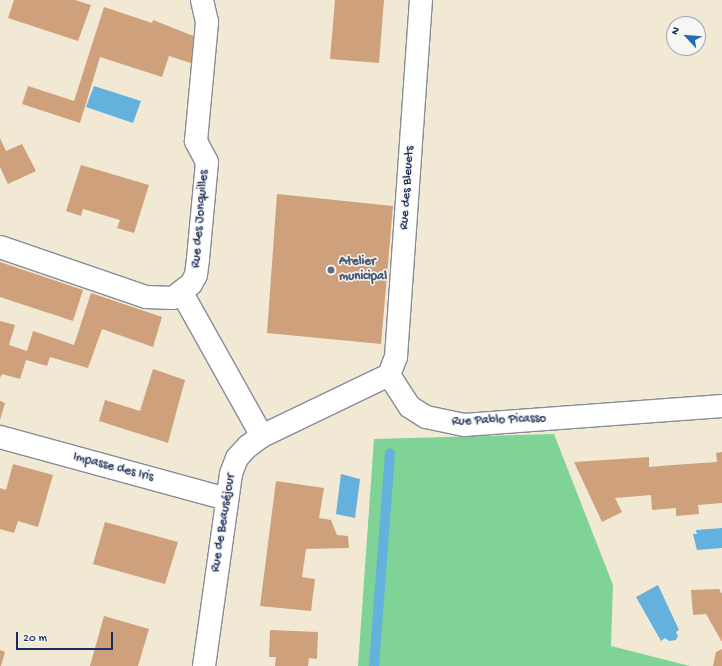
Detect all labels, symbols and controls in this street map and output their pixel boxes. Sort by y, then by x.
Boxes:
north arrow [666,16,706,56]
text: N [669,25,683,37]
street label: Rue des Bleuets [397,146,419,230]
street label: Rue des Jonquilles [189,169,213,269]
place label: Atelier municipal [339,255,387,286]
marker: Atelier municipal [326,265,336,275]
street label: Rue Pablo Picasso [451,412,547,430]
street label: Impasse des Iris [71,450,155,486]
street label: Rue de Beauséjour [209,473,239,573]
scale bar [18,624,115,650]
text: 20 m [23,632,47,646]

